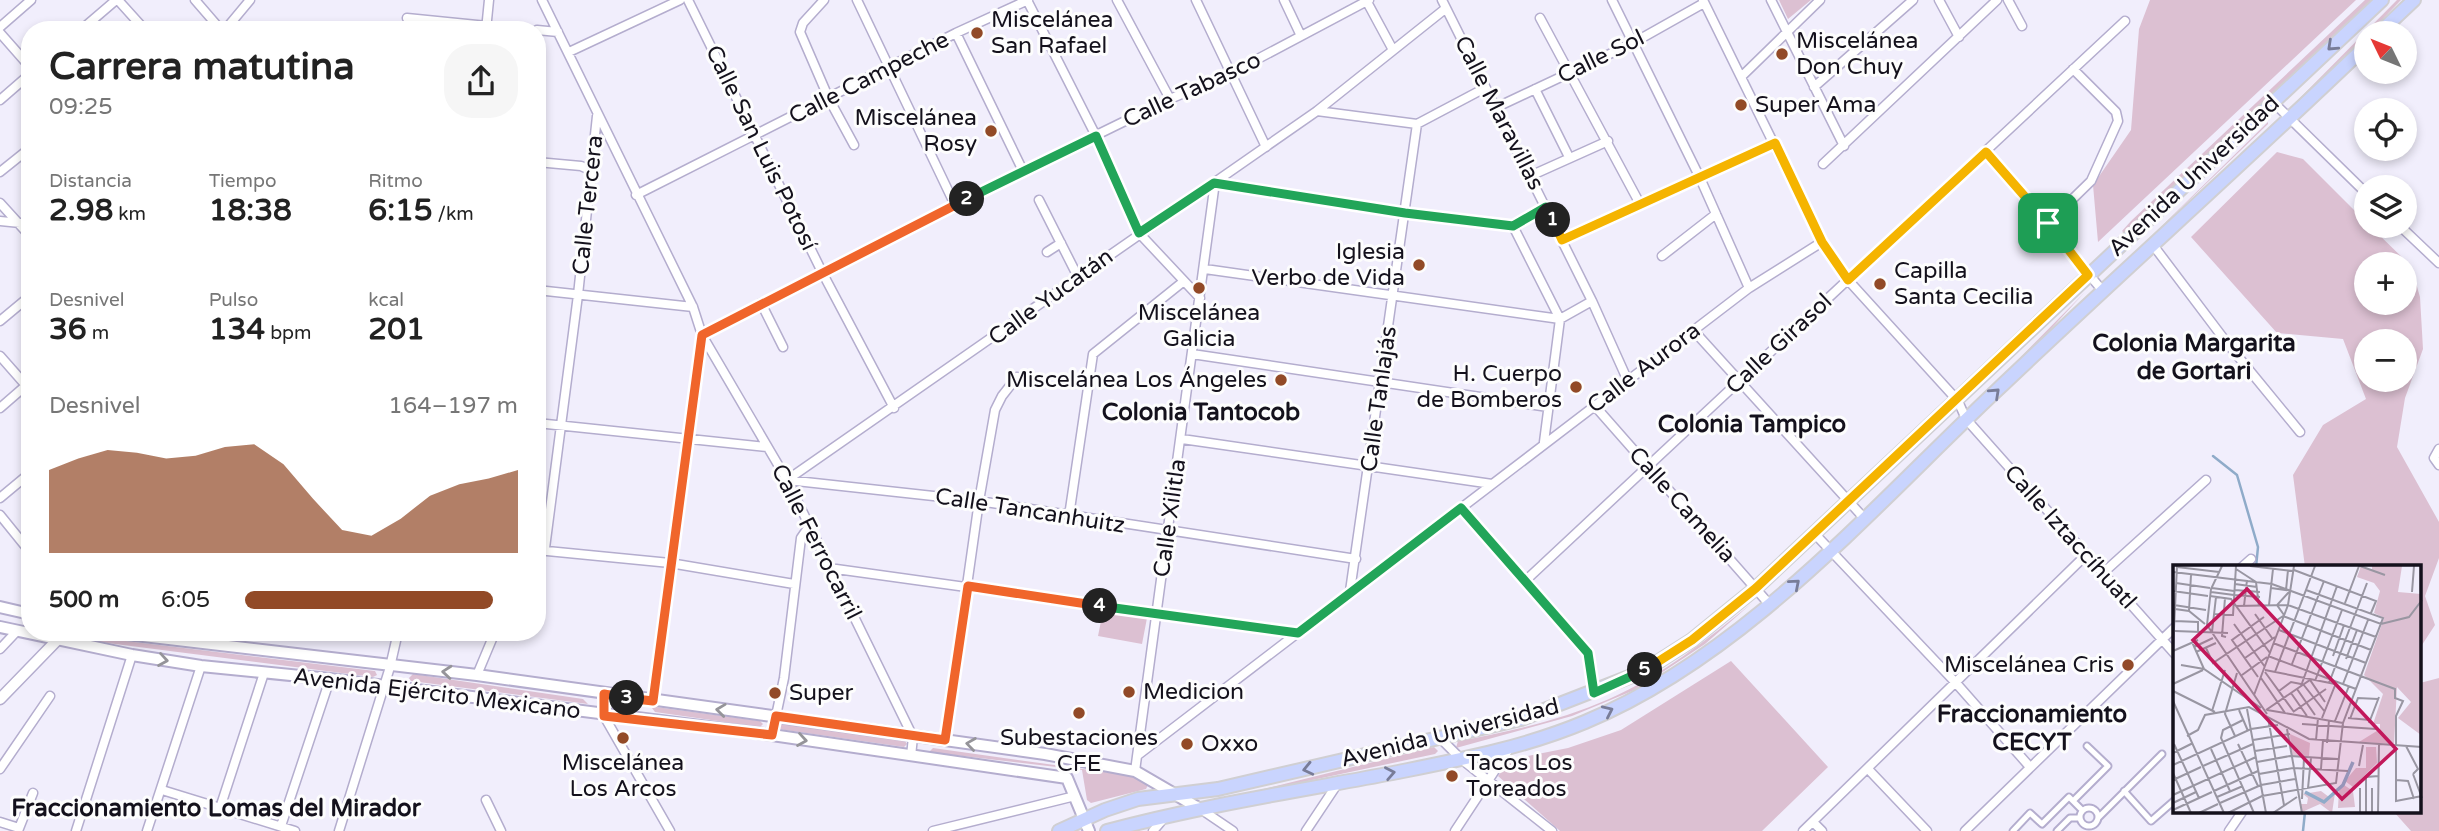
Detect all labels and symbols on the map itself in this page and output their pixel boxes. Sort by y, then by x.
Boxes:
place label: Miscelánea San Rafael [991,6,1114,60]
north arrow [2354,21,2417,84]
street label: Calle Sol [1553,24,1649,90]
marker: Miscelánea San Rafael [969,25,985,41]
street label: Calle Campeche [784,26,954,130]
place label: Miscelánea Don Chuy [1796,27,1919,81]
street label: Calle Maravillas [1448,31,1550,195]
one-way arrow [2327,38,2340,51]
street label: Calle San Luis Potosí [699,41,823,255]
street label: Calle Tabasco [1119,46,1265,134]
marker: Miscelánea Don Chuy [1774,46,1790,62]
street label: Avenida Universidad [2103,89,2285,263]
place label: Super Ama [1755,91,1876,119]
marker: Super Ama [1733,97,1749,113]
place label: Miscelánea Rosy [854,104,977,158]
marker: Miscelánea Rosy [983,123,999,139]
street label: Calle Tercera [567,134,609,276]
pin: 2 [950,182,984,216]
pin [2018,193,2078,253]
pin: 1 [1536,202,1570,238]
place label: Iglesia Verbo de Vida [1252,238,1405,292]
street label: Calle Yucatán [983,242,1119,352]
marker: Iglesia Verbo de Vida [1411,257,1427,273]
place label: Capilla Santa Cecilia [1894,257,2034,311]
marker: Capilla Santa Cecilia [1872,276,1888,292]
marker: Miscelánea Galicia [1191,280,1207,296]
street label: Calle Girasol [1720,288,1838,400]
place label: Miscelánea Galicia [1138,299,1260,353]
street label: Calle Aurora [1582,316,1706,420]
street label: Calle Tanlajás [1355,324,1403,474]
district label: Colonia Margarita de Gortari [2092,329,2296,386]
place label: H. Cuerpo de Bomberos [1417,360,1562,414]
place label: Miscelánea Los Ángeles [1006,366,1267,394]
marker: Miscelánea Los Ángeles [1273,372,1289,388]
marker: H. Cuerpo de Bomberos [1568,379,1584,395]
one-way arrow [1986,388,1999,401]
district label: Colonia Tantocob [1102,398,1300,427]
district label: Colonia Tampico [1658,410,1846,439]
street label: Calle Camelia [1622,441,1742,569]
street label: Calle Xilitla [1148,457,1192,579]
street label: Calle Ferrocarril [765,459,867,625]
street label: Calle Iztaccíhuatl [1998,459,2142,615]
street label: Calle Tancanhuitz [933,482,1127,540]
inset map [2173,565,2422,814]
one-way arrow [1786,580,1799,592]
pin: 4 [1082,588,1118,624]
place label: Miscelánea Cris [1944,651,2114,679]
one-way arrow [157,652,169,667]
pin: 5 [1628,652,1662,688]
marker: Miscelánea Cris [2120,657,2136,673]
street label: Avenida Ejército Mexicano [292,662,582,726]
one-way arrow [441,665,452,680]
place label: Medicion [1143,678,1244,706]
place label: Super [789,679,853,707]
pin: 3 [610,680,644,716]
marker: Medicion [1121,684,1137,700]
marker: Super [767,685,783,701]
street label: Avenida Universidad [1338,692,1562,774]
district label: Fraccionamiento CECYT [1937,700,2127,757]
one-way arrow [715,702,727,717]
marker: Subestaciones CFE [1071,705,1087,721]
one-way arrow [1601,706,1613,720]
place label: Subestaciones CFE [1000,724,1158,778]
marker: Miscelánea Los Arcos [615,730,631,746]
place label: Oxxo [1201,730,1258,758]
one-way arrow [796,732,808,747]
one-way arrow [965,736,976,751]
marker: Oxxo [1179,736,1195,752]
place label: Miscelánea Los Arcos [562,749,684,803]
place label: Tacos Los Toreados [1466,749,1573,803]
one-way arrow [1302,760,1314,775]
one-way arrow [1384,767,1396,782]
marker: Tacos Los Toreados [1444,768,1460,784]
district label: Fraccionamiento Lomas del Mirador [11,794,422,823]

